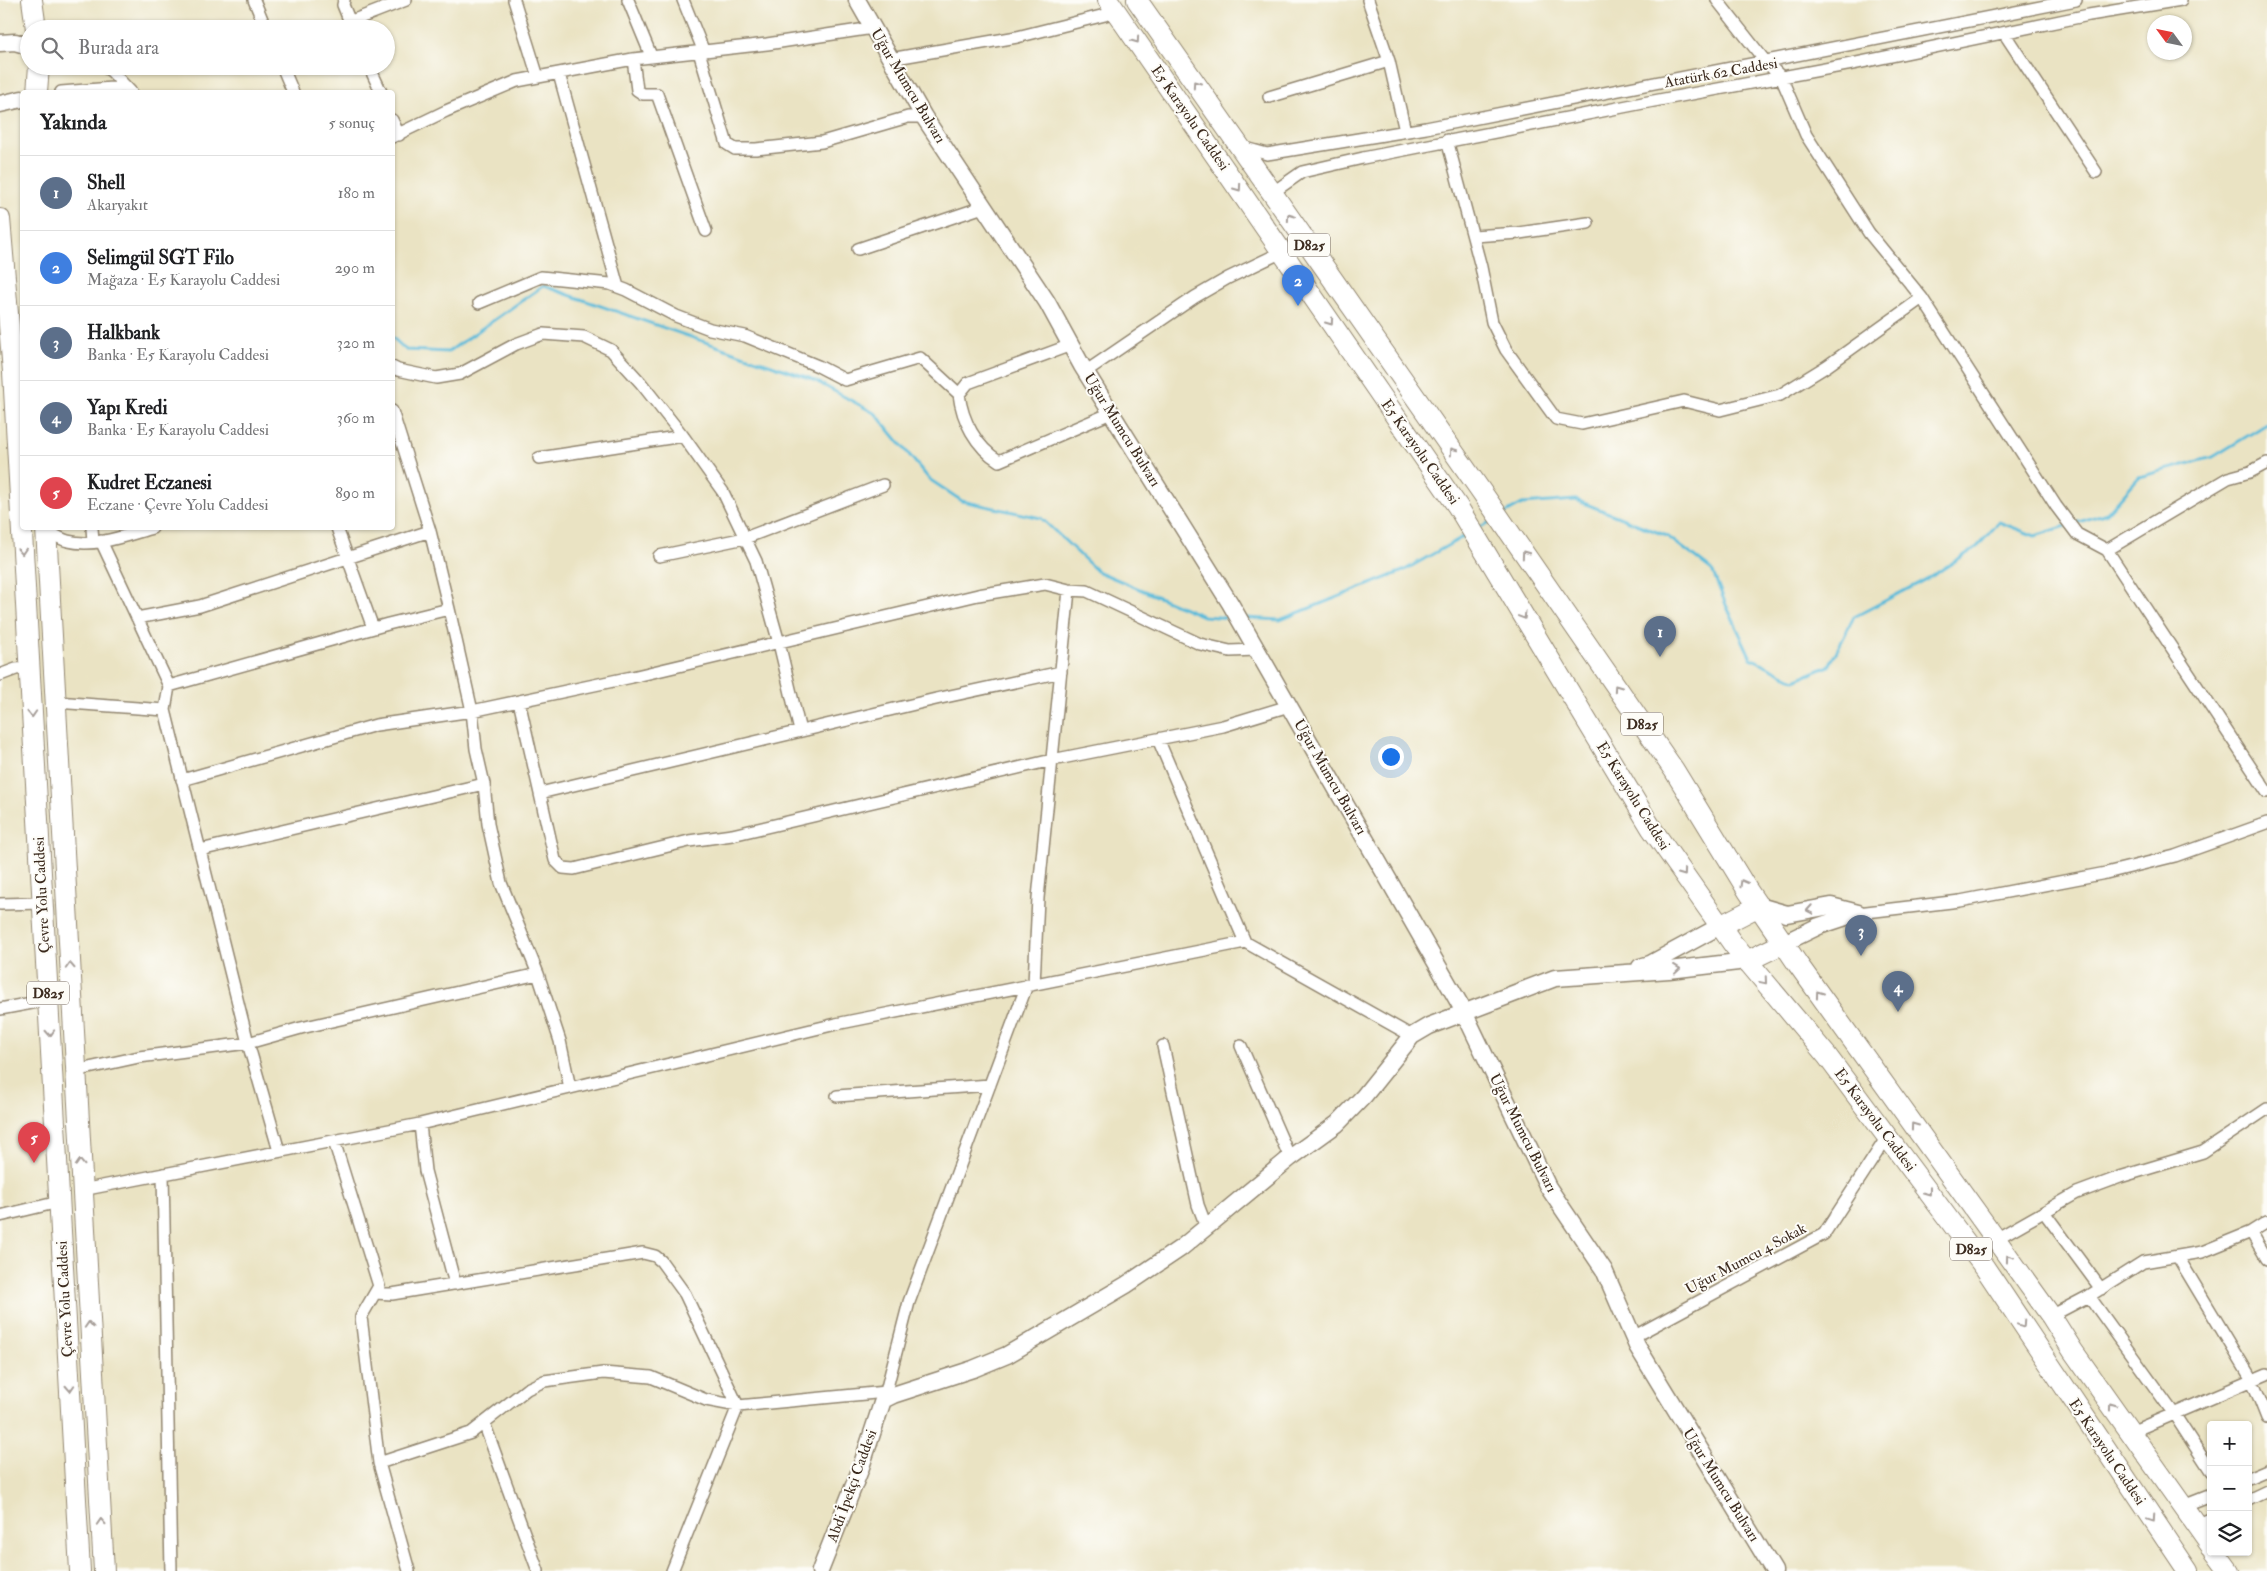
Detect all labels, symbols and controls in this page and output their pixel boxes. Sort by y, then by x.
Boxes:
north arrow [2147,15,2192,60]
search box [20,20,395,75]
street label: Uğur Mumcu Bulvarı [866,25,950,147]
icon: search [38,34,66,62]
one-way arrow [1130,34,1139,44]
text: Burada ara [78,36,159,60]
street label: Atatürk 62 Caddesi [1662,54,1779,92]
street label: E5 Karayolu Caddesi [1147,62,1233,174]
one-way arrow [1193,80,1202,90]
text: Yakında [40,109,107,136]
text: 5 sonuç [329,113,375,133]
text: Shell [87,171,125,195]
text: 1 [53,183,59,203]
text: 180 m [338,183,375,203]
one-way arrow [1232,183,1241,192]
text: Akaryakıt [87,195,148,215]
one-way arrow [1287,214,1295,223]
road number: D825 [1288,234,1330,256]
text: Selimgül SGT Filo [87,246,234,270]
text: 2 [52,258,60,278]
text: 290 m [335,258,375,278]
pin: 2 [1282,265,1314,306]
text: Mağaza · E5 Karayolu Caddesi [87,270,280,290]
one-way arrow [1324,316,1333,326]
text: Halkbank [87,321,160,345]
text: 3 [53,333,59,353]
text: 320 m [337,333,375,353]
text: Banka · E5 Karayolu Caddesi [87,345,269,365]
street label: Uğur Mumcu Bulvarı [1079,370,1165,490]
text: Yapı Kredi [87,396,167,420]
street label: E5 Karayolu Caddesi [1377,396,1463,508]
text: 4 [52,408,60,428]
text: 360 m [337,408,375,428]
text: Banka · E5 Karayolu Caddesi [87,420,269,440]
one-way arrow [1450,447,1459,456]
text: Kudret Eczanesi [87,471,212,495]
text: 5 [52,483,60,503]
text: 890 m [335,483,375,503]
text: Eczane · Çevre Yolu Caddesi [87,495,269,515]
one-way arrow [17,548,28,556]
one-way arrow [1522,550,1531,560]
one-way arrow [1517,611,1527,620]
pin: 1 [1644,616,1676,657]
one-way arrow [1614,684,1623,694]
one-way arrow [26,710,37,718]
road number: D825 [1621,712,1663,736]
street label: Uğur Mumcu Bulvarı [1289,716,1371,838]
street label: E5 Karayolu Caddesi [1592,738,1674,854]
your location [1378,744,1404,770]
street label: Çevre Yolu Caddesi [29,836,55,954]
one-way arrow [1677,868,1686,877]
one-way arrow [1739,879,1749,888]
one-way arrow [1806,904,1814,915]
pin: 3 [1845,915,1877,956]
one-way arrow [64,961,75,969]
one-way arrow [1674,964,1682,975]
pin: 4 [1882,971,1914,1012]
one-way arrow [1758,975,1767,984]
road number: D825 [27,981,69,1004]
one-way arrow [1817,991,1825,1000]
one-way arrow [44,1029,55,1037]
street label: E5 Karayolu Caddesi [1830,1065,1920,1175]
street label: Uğur Mumcu Bulvarı [1485,1071,1561,1195]
pin: 5 [18,1122,50,1163]
one-way arrow [1911,1122,1920,1132]
one-way arrow [75,1159,86,1167]
one-way arrow [1922,1186,1931,1196]
street label: Uğur Mumcu 4 Sokak [1682,1219,1810,1299]
road number: D825 [1950,1238,1992,1260]
street label: Çevre Yolu Caddesi [52,1240,78,1358]
one-way arrow [2006,1254,2015,1264]
one-way arrow [2016,1319,2025,1328]
one-way arrow [84,1321,95,1329]
one-way arrow [64,1384,75,1392]
street label: E5 Karayolu Caddesi [2064,1395,2150,1509]
one-way arrow [2109,1402,2118,1411]
map controls [2207,1421,2252,1556]
button: + [2207,1421,2252,1466]
street label: Uğur Mumcu Bulvarı [1678,1425,1764,1545]
street label: Abdi İpekçi Caddesi [821,1427,882,1546]
button: − [2207,1466,2252,1511]
button: layers [2207,1511,2252,1556]
one-way arrow [2145,1512,2155,1521]
one-way arrow [95,1518,106,1526]

